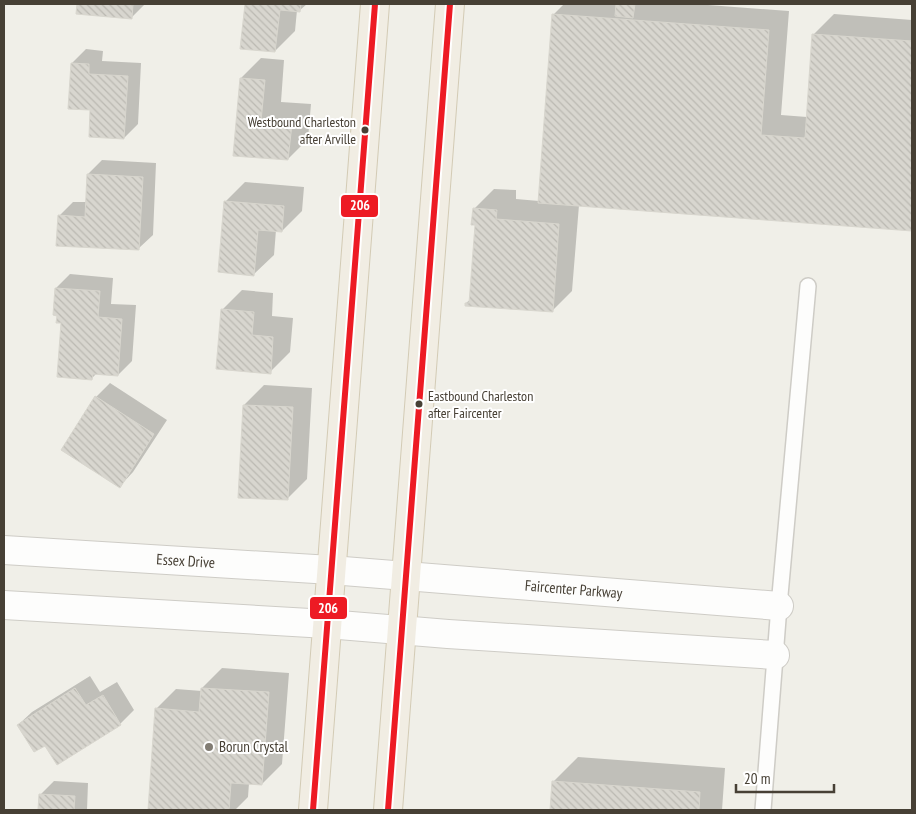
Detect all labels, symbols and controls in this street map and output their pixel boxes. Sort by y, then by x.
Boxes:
place label: Westbound Charleston after Arville [248,113,356,148]
marker: Westbound Charleston after Arville [360,125,370,135]
line badge: 206 [340,194,379,218]
text: 206 [350,196,370,214]
place label: Eastbound Charleston after Faircenter [428,387,533,422]
marker: Eastbound Charleston after Faircenter [414,399,424,409]
street label: Essex Drive [156,549,216,572]
street label: Faircenter Parkway [524,576,624,602]
line badge: 206 [309,596,348,620]
text: 206 [318,599,338,617]
place label: Borun Crystal [219,737,289,756]
marker: Borun Crystal [203,741,215,753]
scale bar [736,762,834,794]
text: 20 m [744,769,770,788]

